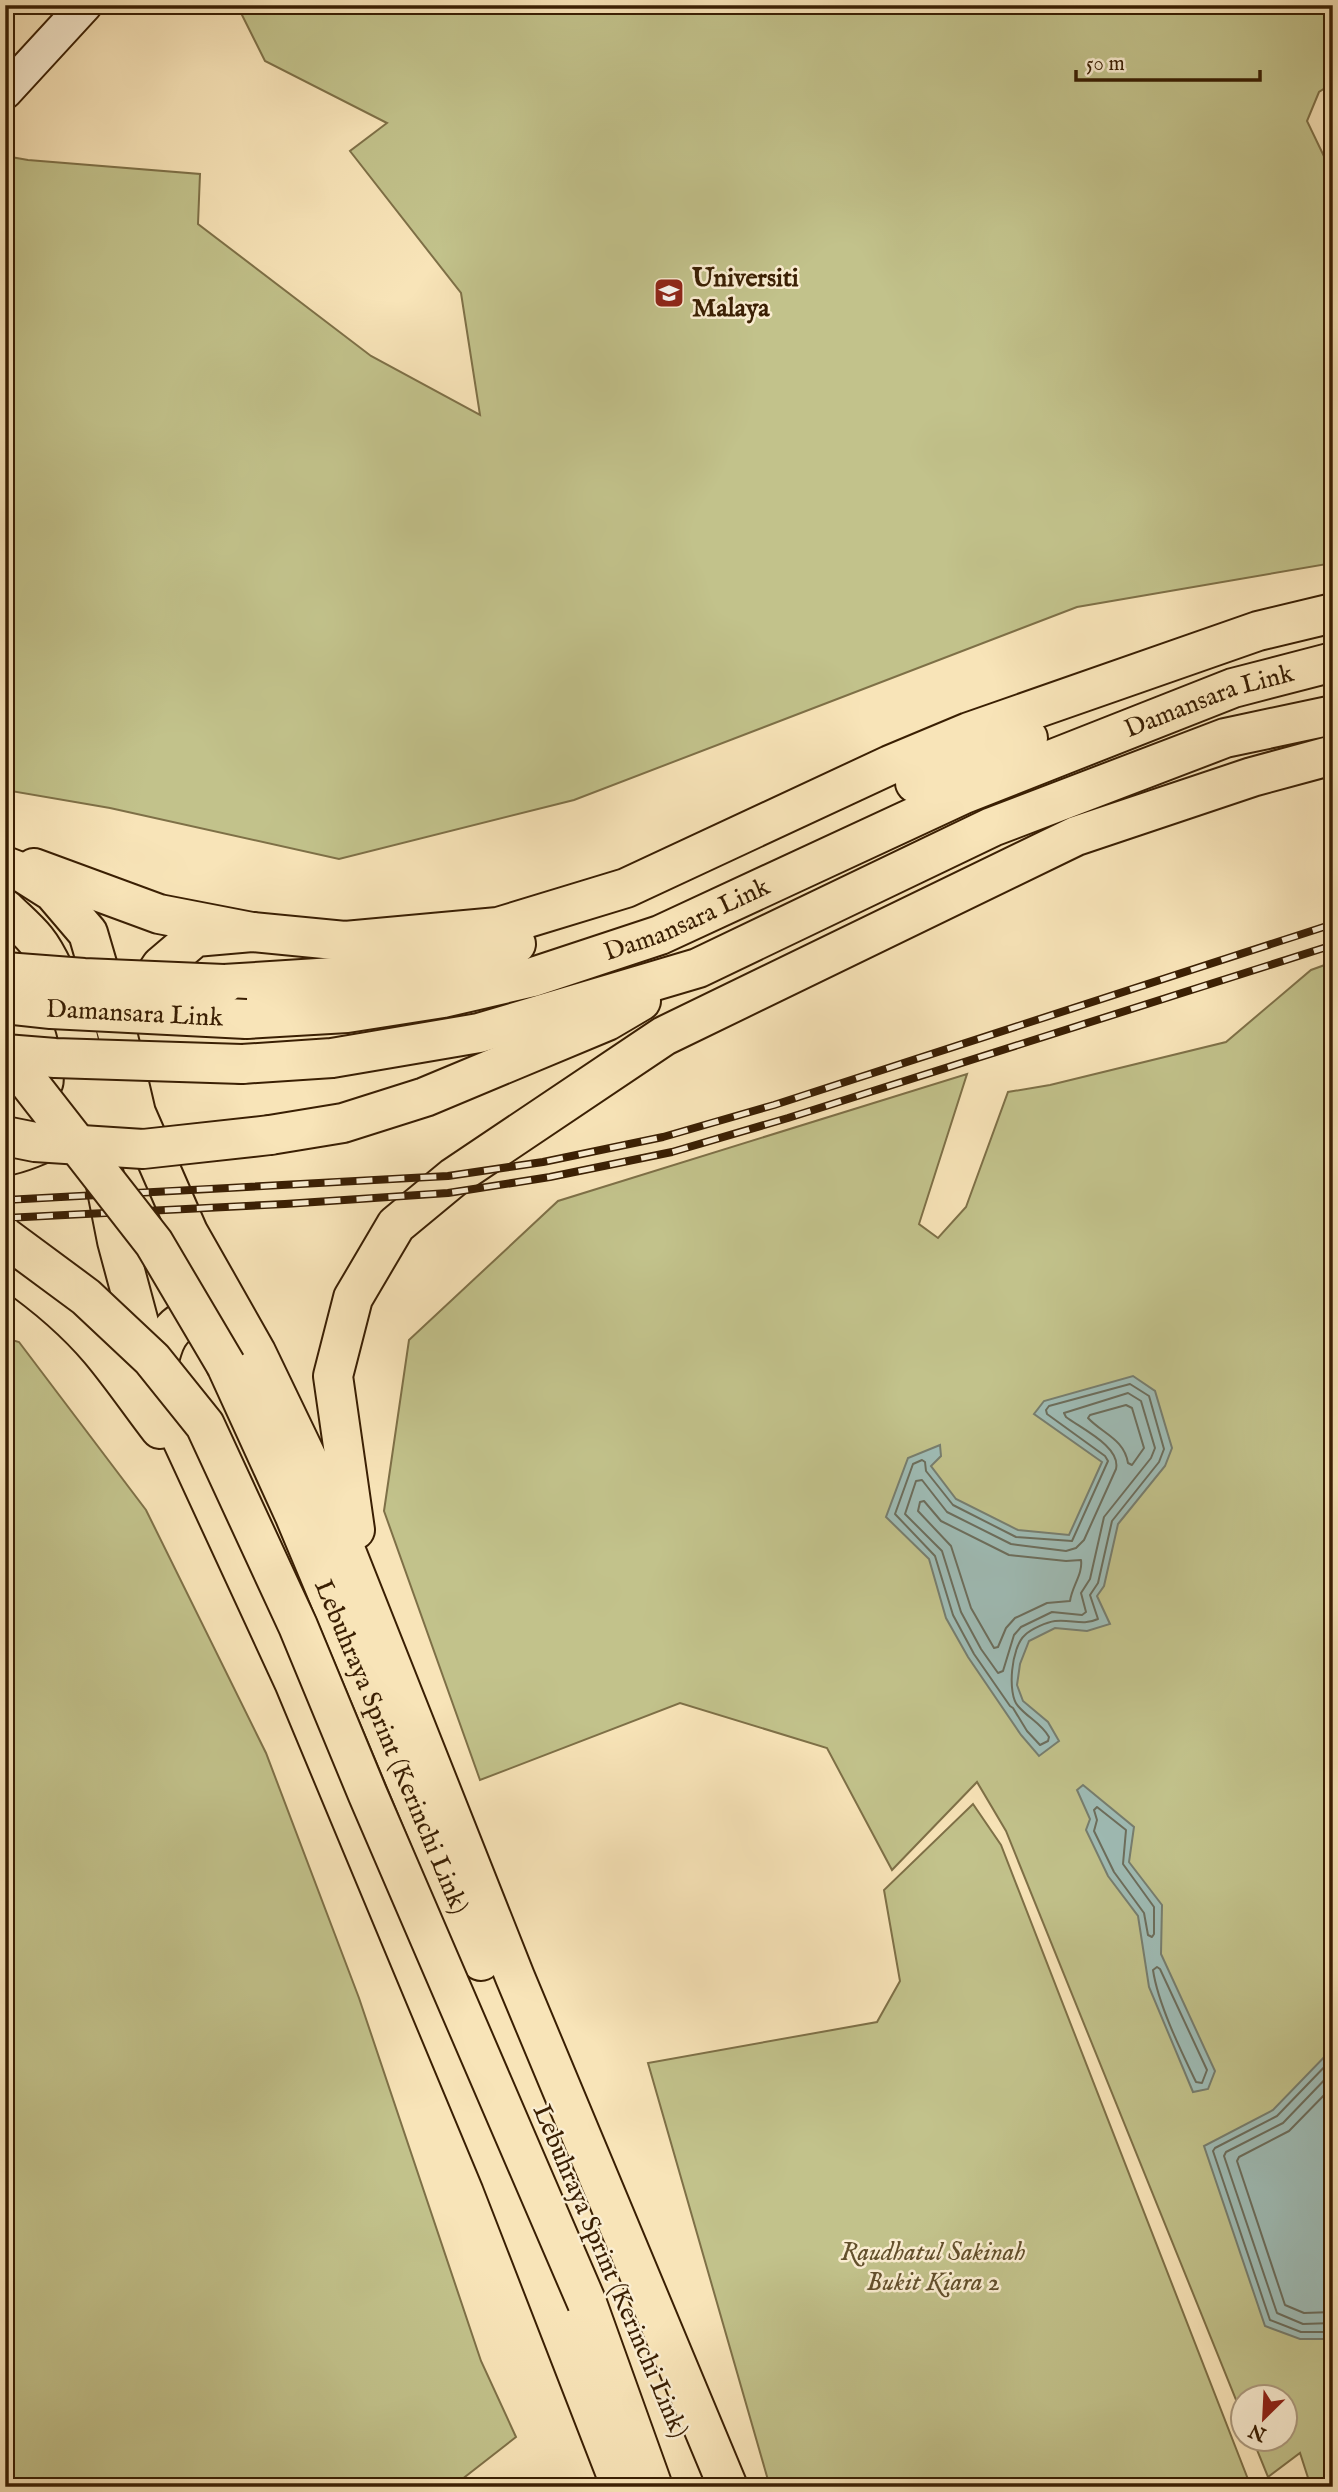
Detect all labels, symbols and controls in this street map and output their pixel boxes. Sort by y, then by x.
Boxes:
scale bar [1076,38,1259,82]
text: 50 m [1086,51,1125,78]
place label: Universiti Malaya [691,262,799,325]
school or university icon: Universiti Malaya [652,276,686,310]
street label: Damansara Link [1120,656,1298,746]
street label: Damansara Link [600,869,776,969]
street label: Damansara Link [45,992,225,1034]
street label: Lebuhraya Sprint (Kerinchi Link) [307,1575,476,1919]
street label: Lebuhraya Sprint (Kerinchi Link) [525,2099,695,2443]
park label: Raudhatul Sakinah Bukit Kiara 2 [841,2236,1025,2299]
north arrow [1230,2384,1300,2454]
text: N [1245,2417,1271,2446]

